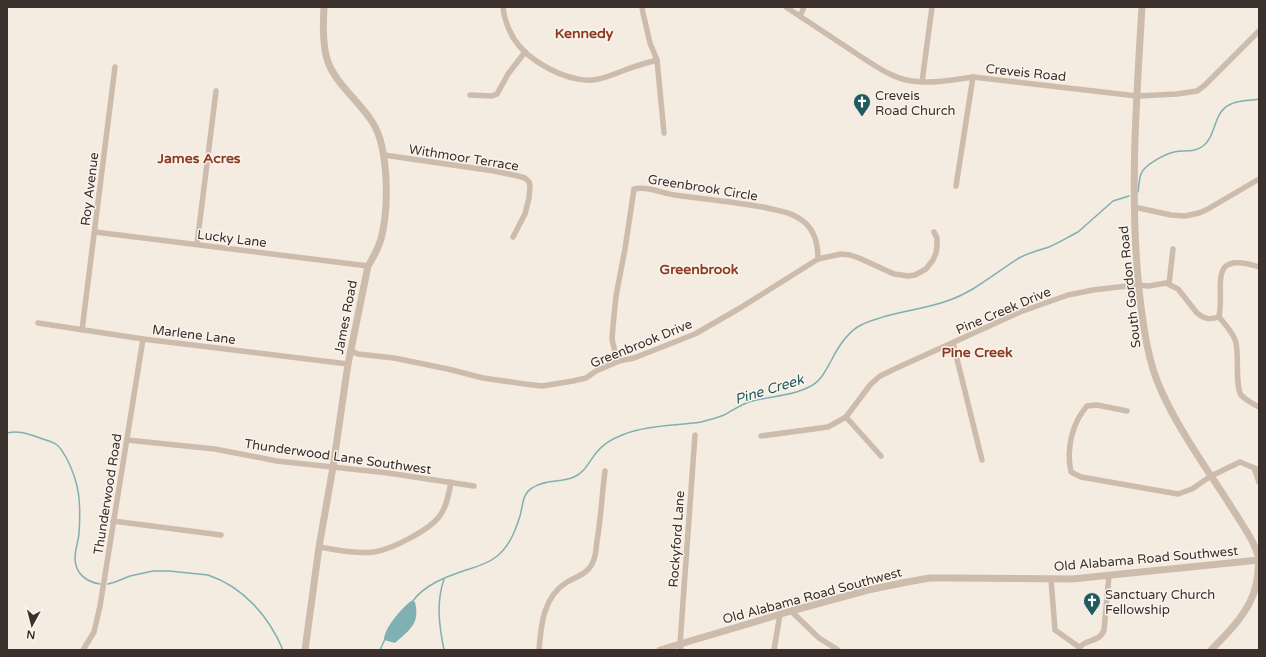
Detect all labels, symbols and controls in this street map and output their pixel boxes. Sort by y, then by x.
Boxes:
district label: Kennedy [555,25,614,42]
street label: Creveis Road [985,61,1067,85]
place label: Creveis Road Church [875,88,956,119]
church icon: Creveis Road Church [852,92,872,117]
street label: Withmoor Terrace [408,141,520,175]
district label: James Acres [156,150,241,167]
street label: Roy Avenue [78,151,102,227]
street label: Greenbrook Circle [647,171,759,205]
street label: South Gordon Road [1116,225,1144,349]
street label: Lucky Lane [196,227,268,251]
district label: Greenbrook [660,261,739,278]
street label: James Road [331,279,361,356]
street label: Pine Creek Drive [954,284,1053,338]
street label: Greenbrook Drive [588,316,695,372]
street label: Marlene Lane [151,322,237,348]
district label: Pine Creek [941,344,1013,361]
water label: Pine Creek [733,371,807,408]
street label: Thunderwood Road [91,432,125,556]
street label: Thunderwood Lane Southwest [243,436,432,478]
street label: Rockyford Lane [666,490,688,588]
street label: Old Alabama Road Southwest [1053,543,1239,575]
street label: Old Alabama Road Southwest [721,564,904,628]
place label: Sanctuary Church Fellowship [1105,587,1215,618]
church icon: Sanctuary Church Fellowship [1082,591,1102,616]
north arrow [12,605,52,645]
text: N [26,627,36,641]

